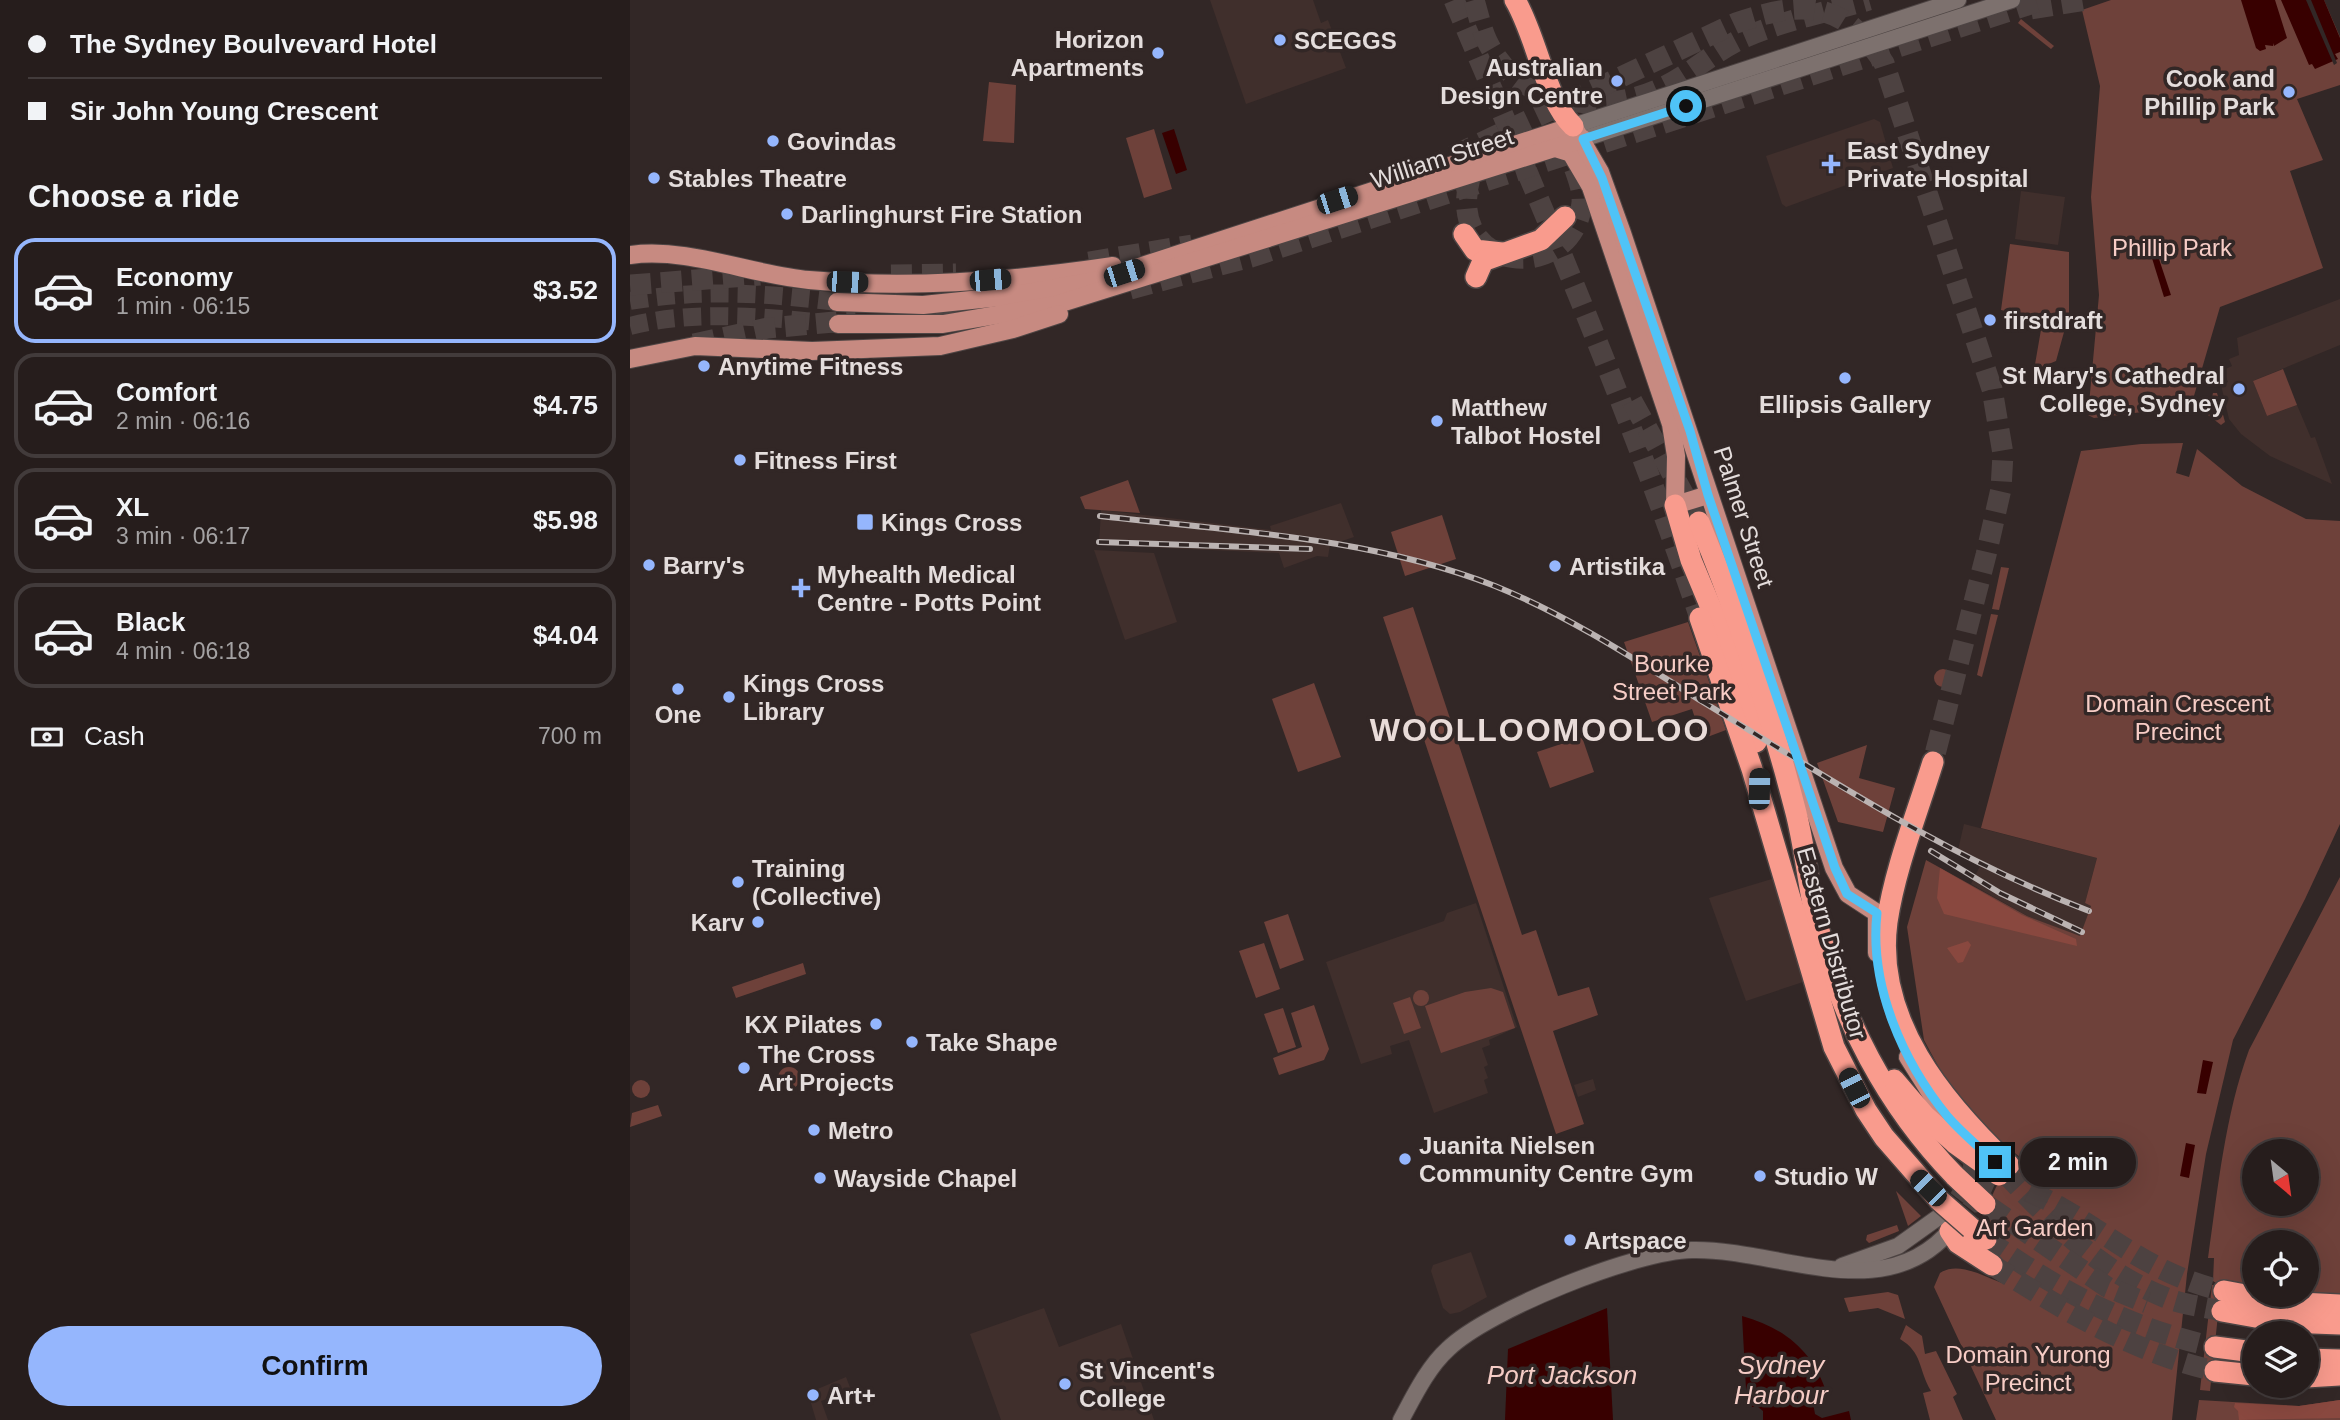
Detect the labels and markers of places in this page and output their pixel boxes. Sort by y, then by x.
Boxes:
place label: Horizon Apartments [1011,26,1144,81]
place label: SCEGGS [1294,27,1397,54]
marker: SCEGGS [1272,32,1288,48]
marker: Horizon Apartments [1150,45,1166,61]
place label: Australian Design Centre [1440,54,1603,109]
place label: Cook and Phillip Park [2144,65,2276,120]
marker: Australian Design Centre [1609,73,1625,89]
marker: Cook and Phillip Park [2281,84,2297,100]
place label: Govindas [787,128,896,155]
marker: Govindas [765,133,781,149]
place label: East Sydney Private Hospital [1847,137,2028,192]
marker: East Sydney Private Hospital [1821,154,1841,174]
place label: Stables Theatre [668,165,847,192]
marker: Stables Theatre [646,170,662,186]
place label: Darlinghurst Fire Station [801,201,1082,228]
marker: Darlinghurst Fire Station [779,206,795,222]
place label: firstdraft [2004,307,2103,334]
marker: firstdraft [1982,312,1998,328]
place label: Anytime Fitness [718,353,903,380]
marker: Anytime Fitness [696,358,712,374]
place label: St Mary's Cathedral College, Sydney [2002,362,2226,417]
marker: Ellipsis Gallery [1837,370,1853,386]
marker: St Mary's Cathedral College, Sydney [2231,381,2247,397]
place label: Ellipsis Gallery [1759,391,1932,418]
place label: Matthew Talbot Hostel [1451,394,1601,449]
marker: Matthew Talbot Hostel [1429,413,1445,429]
place label: Fitness First [754,447,897,474]
marker: Fitness First [732,452,748,468]
place label: Kings Cross [881,509,1022,536]
marker: Kings Cross [855,512,875,532]
place label: Barry's [663,552,745,579]
place label: Artistika [1569,553,1666,580]
marker: Barry's [641,557,657,573]
marker: Artistika [1547,558,1563,574]
place label: Myhealth Medical Centre - Potts Point [817,561,1041,616]
marker: Myhealth Medical Centre - Potts Point [791,578,811,598]
place label: Kings Cross Library [743,670,884,725]
marker: One [670,681,686,697]
marker: Kings Cross Library [721,689,737,705]
place label: One [655,701,701,728]
place label: Training (Collective) [752,855,881,910]
marker: Training (Collective) [730,874,746,890]
place label: Karv [691,909,745,936]
marker: Karv [750,914,766,930]
place label: KX Pilates [745,1011,862,1038]
marker: KX Pilates [868,1016,884,1032]
place label: Take Shape [926,1029,1058,1056]
marker: Take Shape [904,1034,920,1050]
place label: The Cross Art Projects [758,1041,894,1096]
marker: The Cross Art Projects [736,1060,752,1076]
place label: Metro [828,1117,893,1144]
marker: Metro [806,1122,822,1138]
place label: Juanita Nielsen Community Centre Gym [1419,1132,1694,1187]
marker: Juanita Nielsen Community Centre Gym [1397,1151,1413,1167]
place label: Studio W [1774,1163,1878,1190]
place label: Wayside Chapel [834,1165,1017,1192]
marker: Studio W [1752,1168,1768,1184]
marker: Wayside Chapel [812,1170,828,1186]
place label: Artspace [1584,1227,1687,1254]
marker: Artspace [1562,1232,1578,1248]
place label: St Vincent's College [1079,1357,1215,1412]
marker: St Vincent's College [1057,1376,1073,1392]
place label: Art+ [827,1382,876,1409]
marker: Art+ [805,1387,821,1403]

